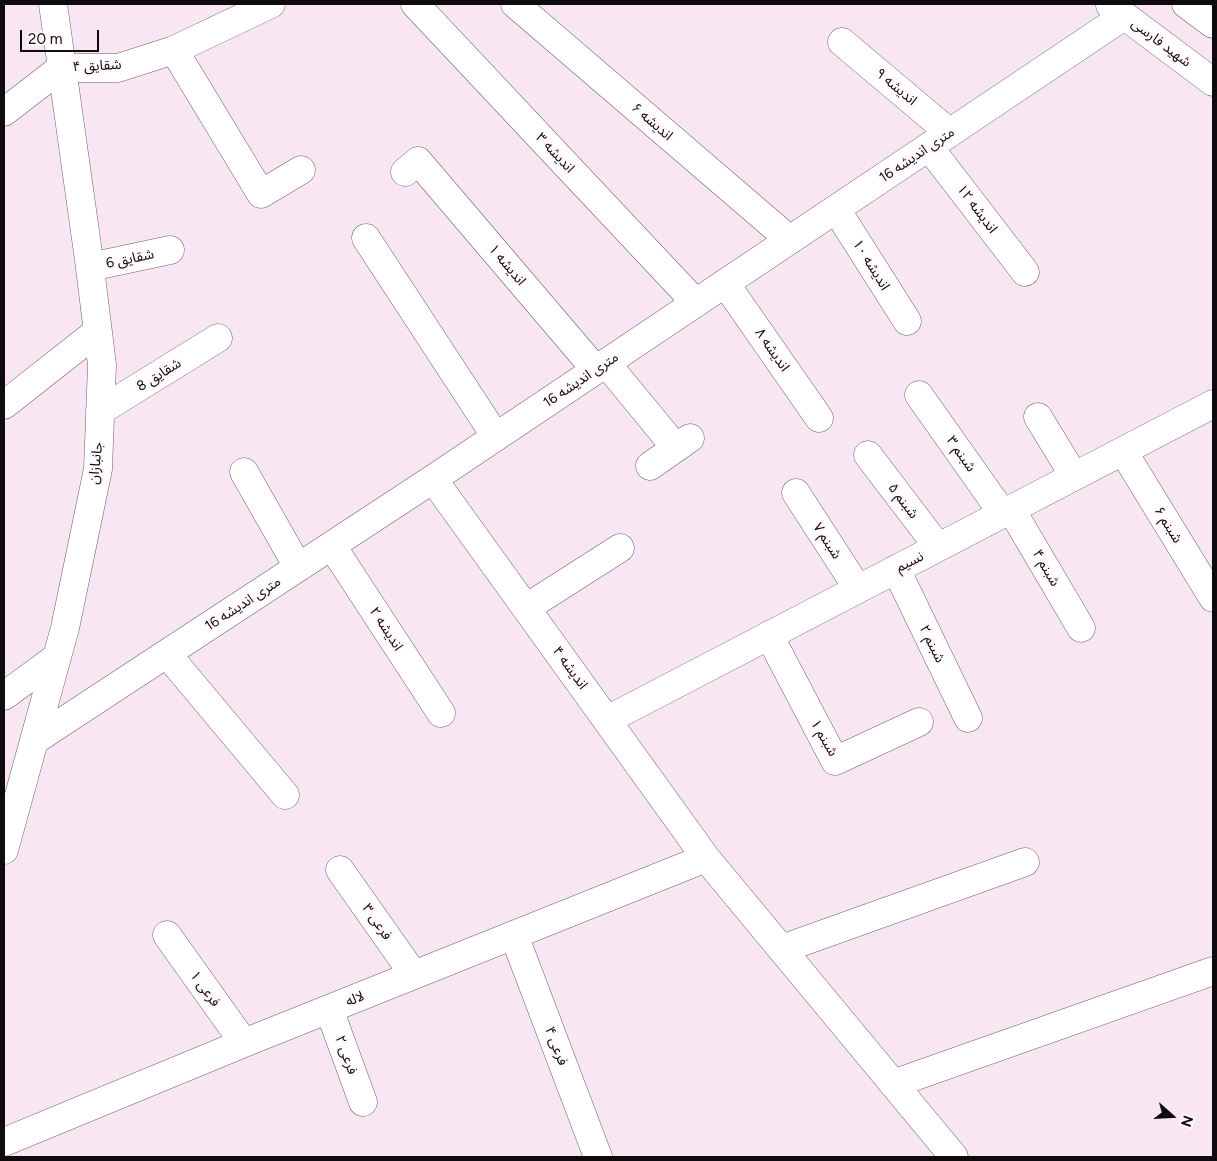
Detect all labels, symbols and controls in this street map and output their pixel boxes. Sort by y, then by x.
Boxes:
street label: شهید فارسی [1128,15,1194,71]
scale bar [22,20,101,52]
text: 20 m [28,30,62,48]
street label: شقایق ۴ [72,56,122,76]
street label: اندیشه ۹ [872,65,920,109]
street label: اندیشه ۶ [628,100,676,144]
street label: 16 متری اندیشه [876,124,958,186]
street label: اندیشه ۳ [532,129,578,177]
street label: اندیشه ۱۲ [953,181,1001,237]
street label: اندیشه ۱۰ [849,236,893,294]
street label: اندیشه ۱ [485,241,529,289]
street label: شقایق 6 [104,246,156,272]
street label: اندیشه ۸ [751,325,793,375]
street label: 16 متری اندیشه [540,349,622,411]
street label: شقایق 8 [134,355,184,395]
street label: شبنم ۳ [943,433,979,475]
street label: جانبازان [85,441,107,485]
street label: شبنم ۵ [884,480,922,522]
street label: شبنم ۶ [1150,504,1186,546]
street label: شبنم ۷ [809,520,845,562]
street label: شبنم ۴ [1029,547,1063,589]
street label: نسیم [893,548,927,576]
street label: 16 متری اندیشه [202,573,284,635]
street label: اندیشه ۲ [366,604,406,654]
street label: شبنم ۲ [916,622,948,666]
street label: اندیشه ۴ [549,643,591,693]
street label: شبنم ۱ [807,717,841,759]
street label: فرعی ۳ [359,901,395,943]
street label: فرعی ۱ [186,968,224,1010]
street label: لاله [343,988,367,1010]
street label: فرعی ۴ [541,1024,571,1068]
street label: فرعی ۲ [331,1033,361,1077]
north arrow [1147,1091,1197,1141]
text: N [1177,1113,1196,1129]

